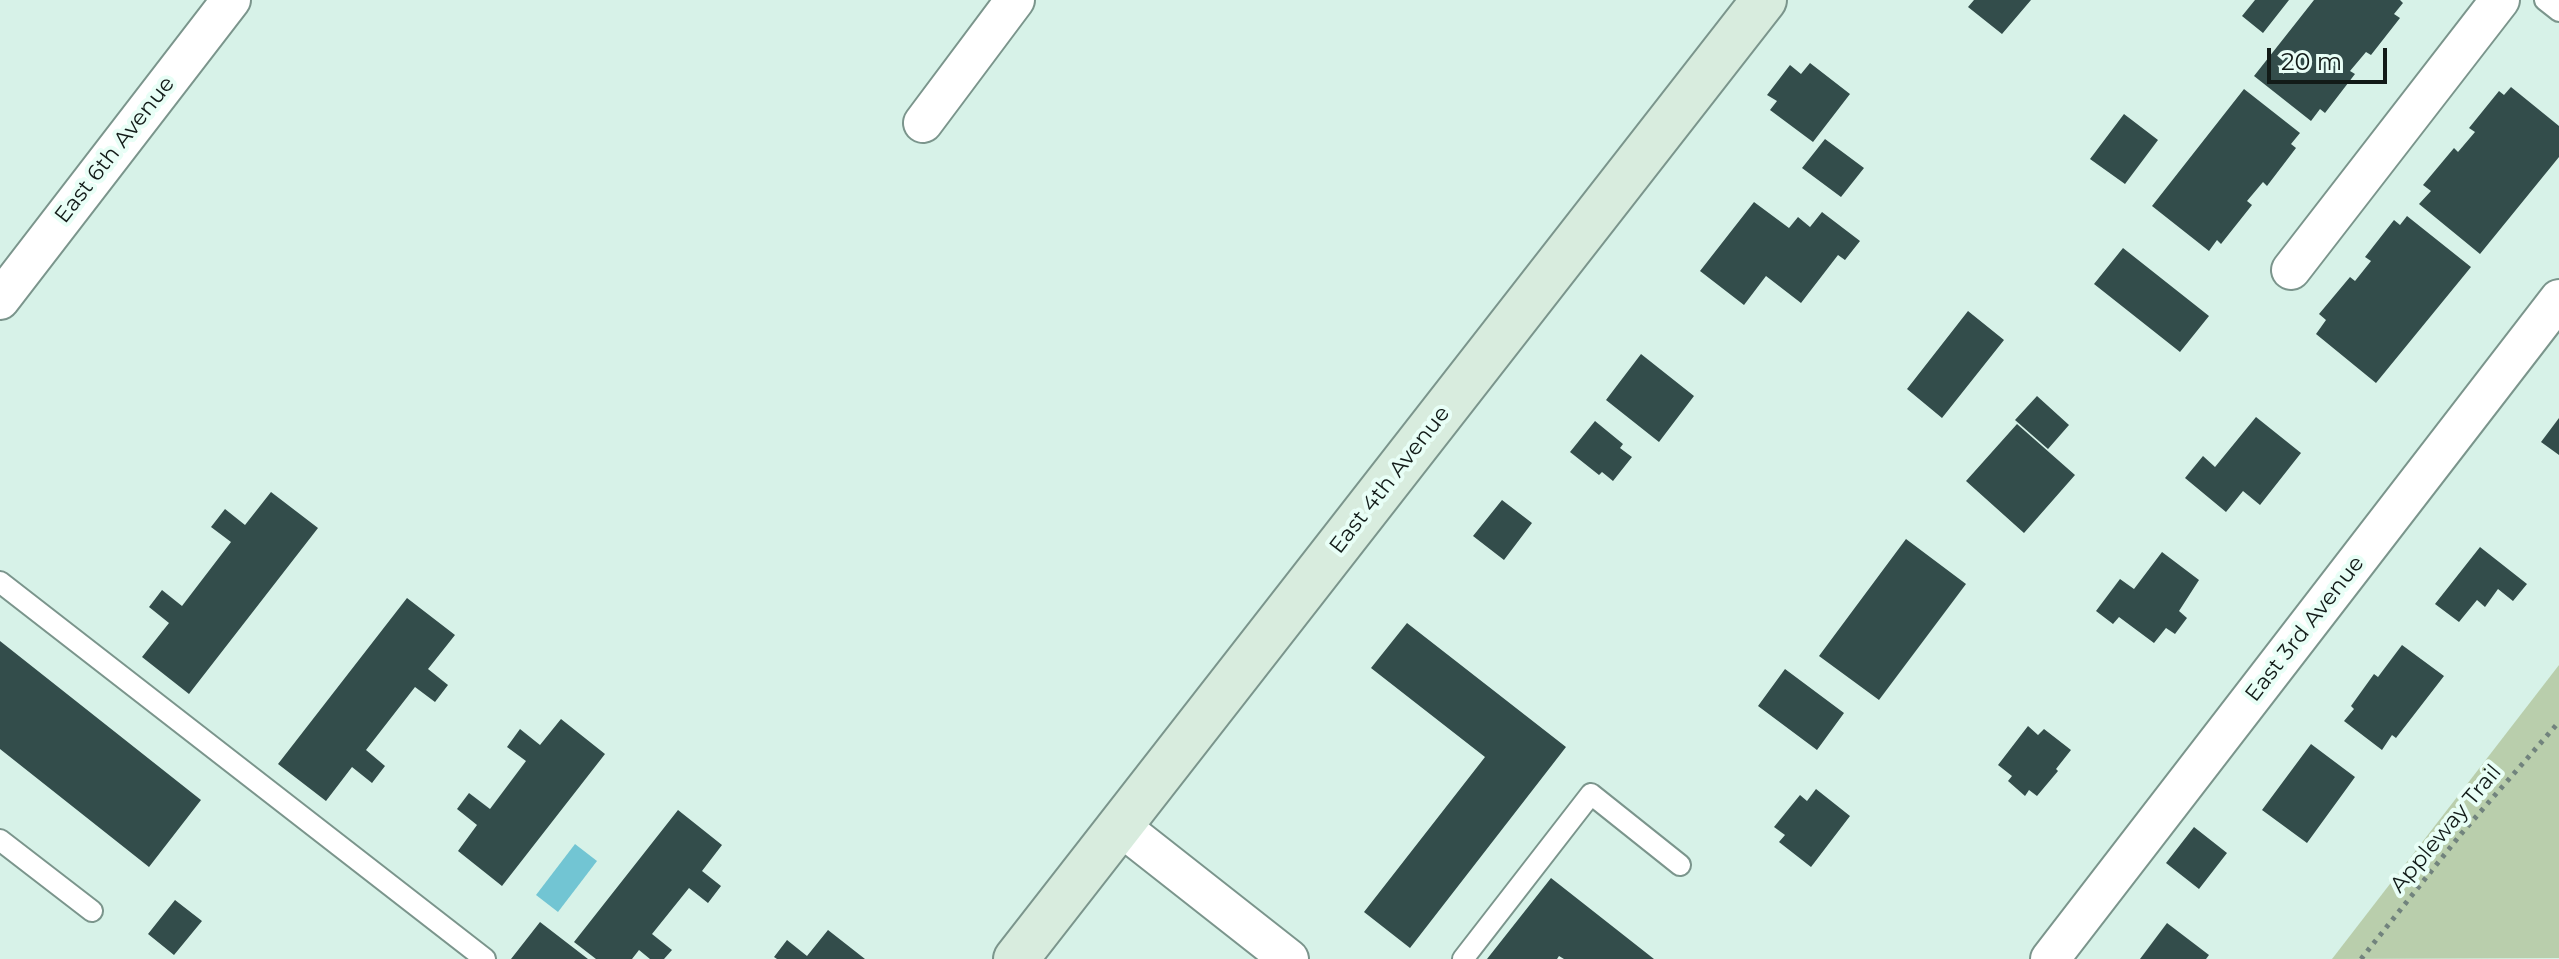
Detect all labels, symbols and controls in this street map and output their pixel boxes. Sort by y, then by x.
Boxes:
scale bar [2271,32,2391,82]
text: 20 m [2281,47,2342,76]
street label: East 6th Avenue [50,71,180,229]
street label: East 4th Avenue [1324,401,1456,559]
street label: East 3rd Avenue [2240,551,2370,707]
street label: Appleway Trail [2385,760,2507,898]

